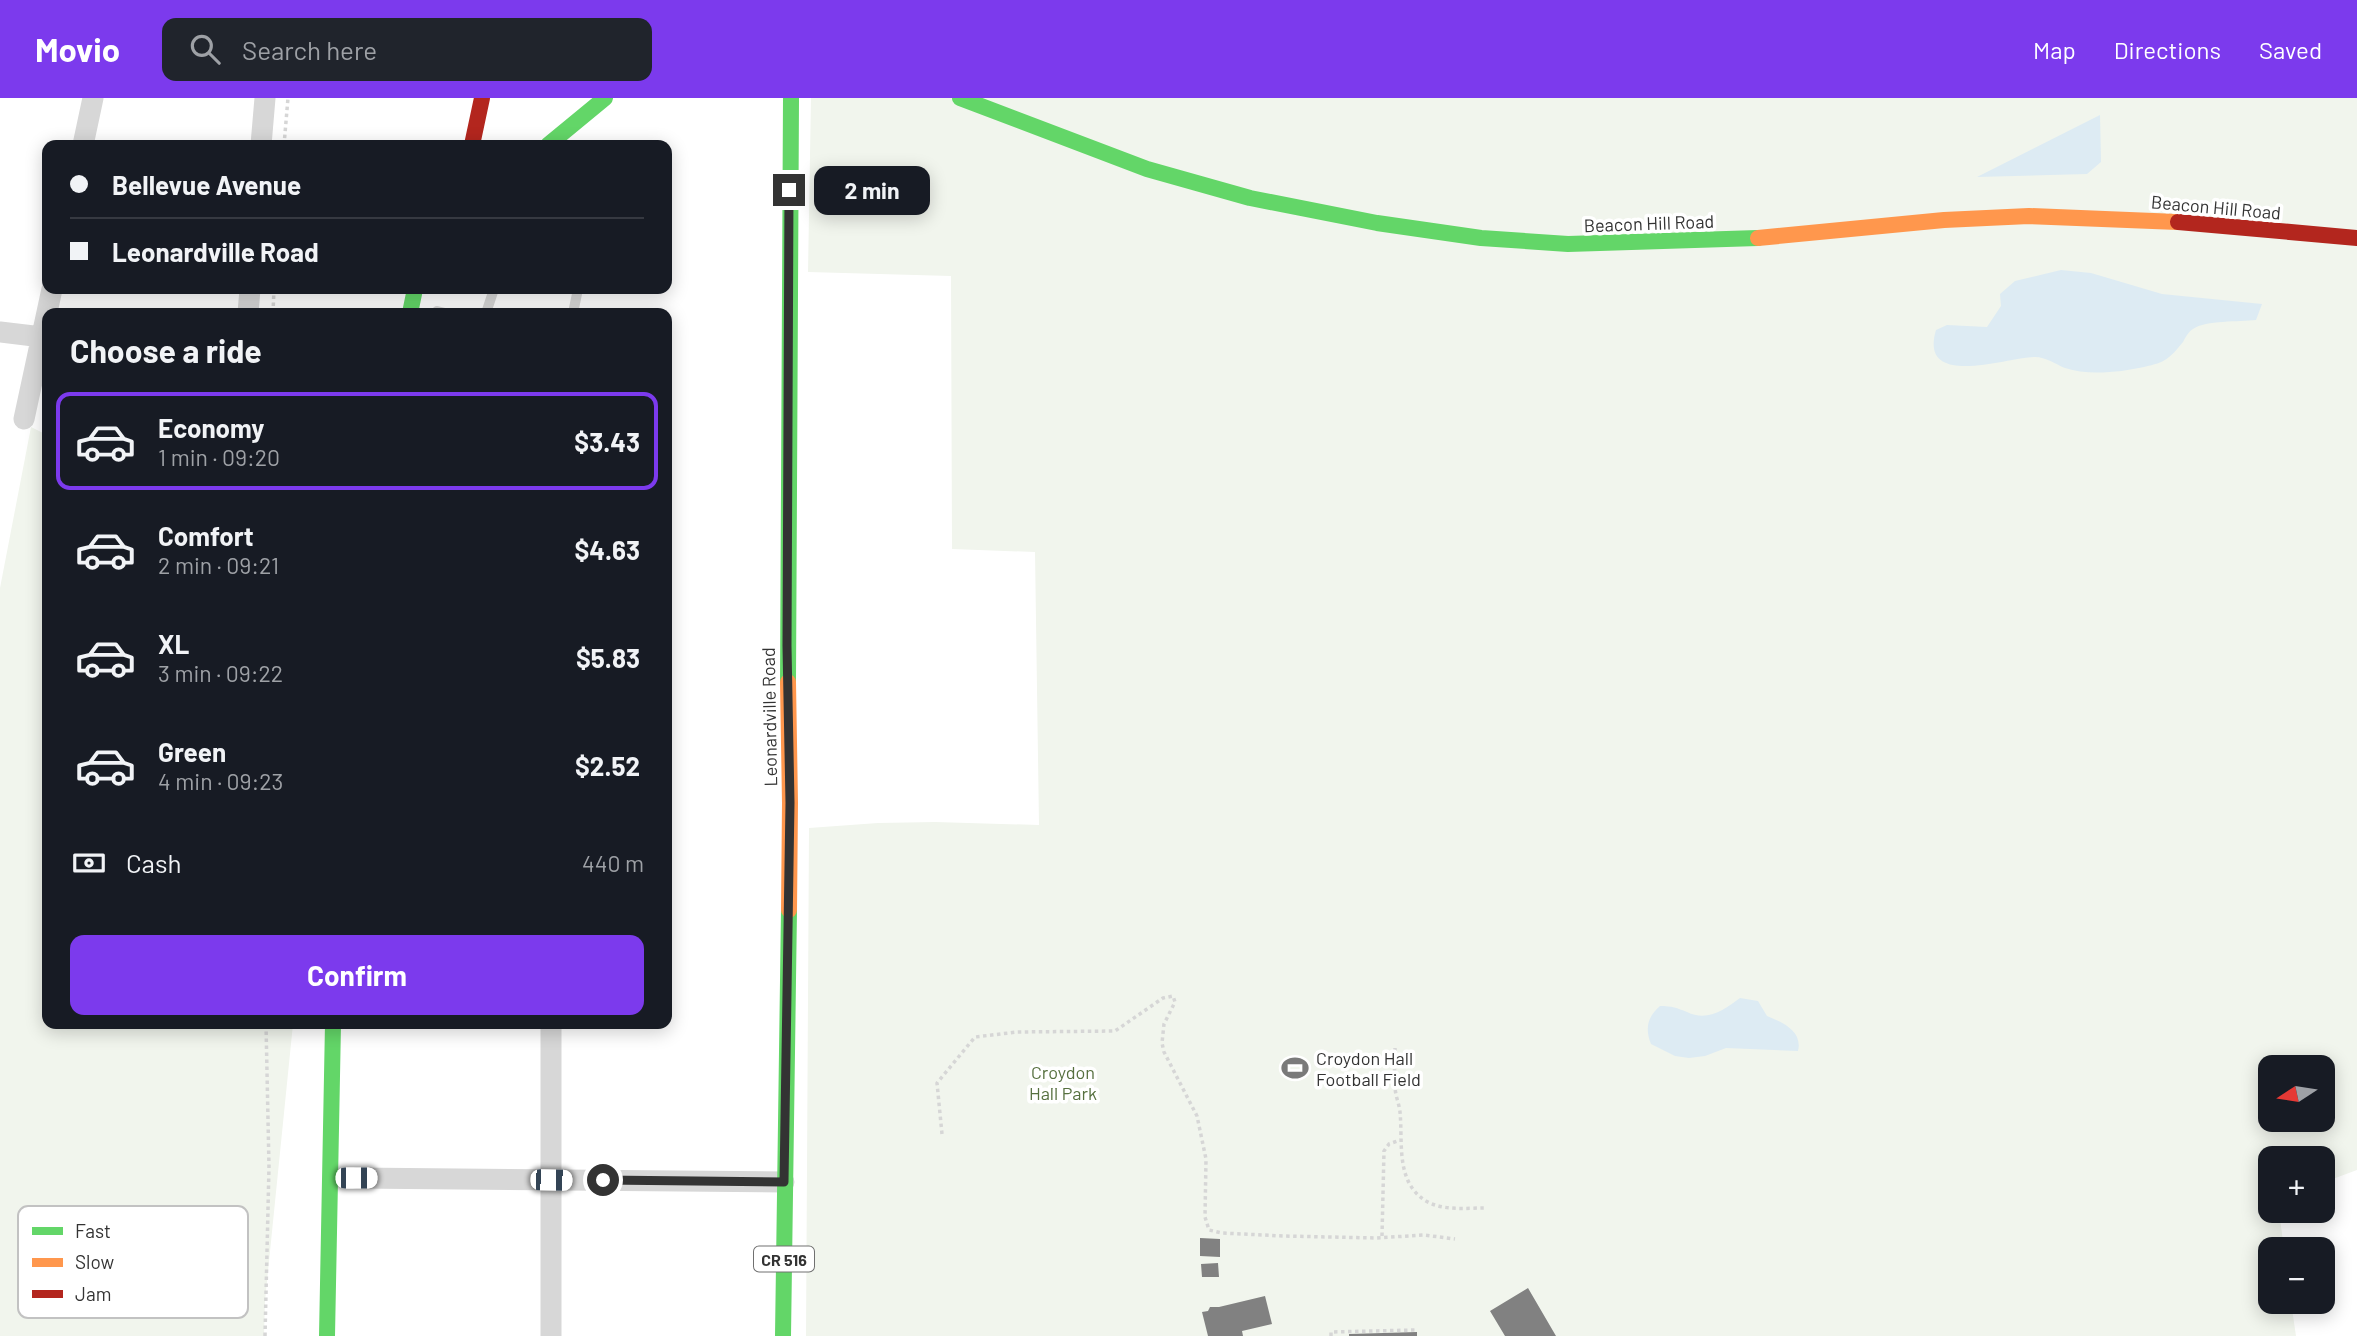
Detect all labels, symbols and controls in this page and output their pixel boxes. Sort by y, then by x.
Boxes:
search box [162,18,652,81]
text: Movio [35,29,120,69]
icon: search [186,30,224,68]
text: Search here [242,34,377,65]
text: Map [2033,35,2076,64]
text: Directions [2114,35,2221,64]
text: Saved [2259,35,2322,64]
callout: 2 min [814,166,929,214]
text: Bellevue Avenue [112,169,301,200]
route end [773,174,805,206]
text: 2 min [844,176,900,204]
street label: Beacon Hill Road [2150,190,2282,224]
street label: Beacon Hill Road [1583,210,1715,236]
text: Leonardville Road [112,236,319,267]
text: Choose a ride [70,331,262,369]
icon: car [74,410,137,473]
text: Economy [158,412,264,443]
text: $3.43 [574,426,640,457]
text: 1 min · 09:20 [158,443,280,471]
icon: car [74,518,137,581]
text: Comfort [158,520,254,551]
text: $4.63 [574,534,640,565]
text: 2 min · 09:21 [158,551,279,579]
icon: car [74,626,137,689]
text: XL [158,628,189,659]
text: $5.83 [576,642,640,673]
street label: Leonardville Road [757,647,781,787]
text: 3 min · 09:22 [158,659,283,687]
icon: car [74,734,137,797]
text: Green [158,736,226,767]
text: $2.52 [575,750,640,781]
text: 4 min · 09:23 [158,767,283,795]
icon: cash [70,844,108,882]
text: Cash [126,847,181,878]
text: 440 m [582,849,644,877]
button: Confirm [70,935,644,1015]
place label: Croydon Hall Football Field [1316,1047,1421,1090]
sports icon: Croydon Hall Football Field [1280,1053,1310,1083]
north arrow [2258,1055,2334,1132]
map controls [2258,1055,2335,1314]
park label: Croydon Hall Park [1029,1061,1097,1104]
button: + [2258,1146,2335,1223]
route start [587,1164,619,1196]
car [336,1168,378,1189]
car [530,1169,573,1191]
legend [18,1206,248,1318]
text: Fast [75,1219,111,1242]
button: − [2258,1237,2335,1314]
road number: CR 516 [754,1246,814,1272]
text: Slow [75,1250,114,1273]
text: Jam [75,1282,111,1305]

